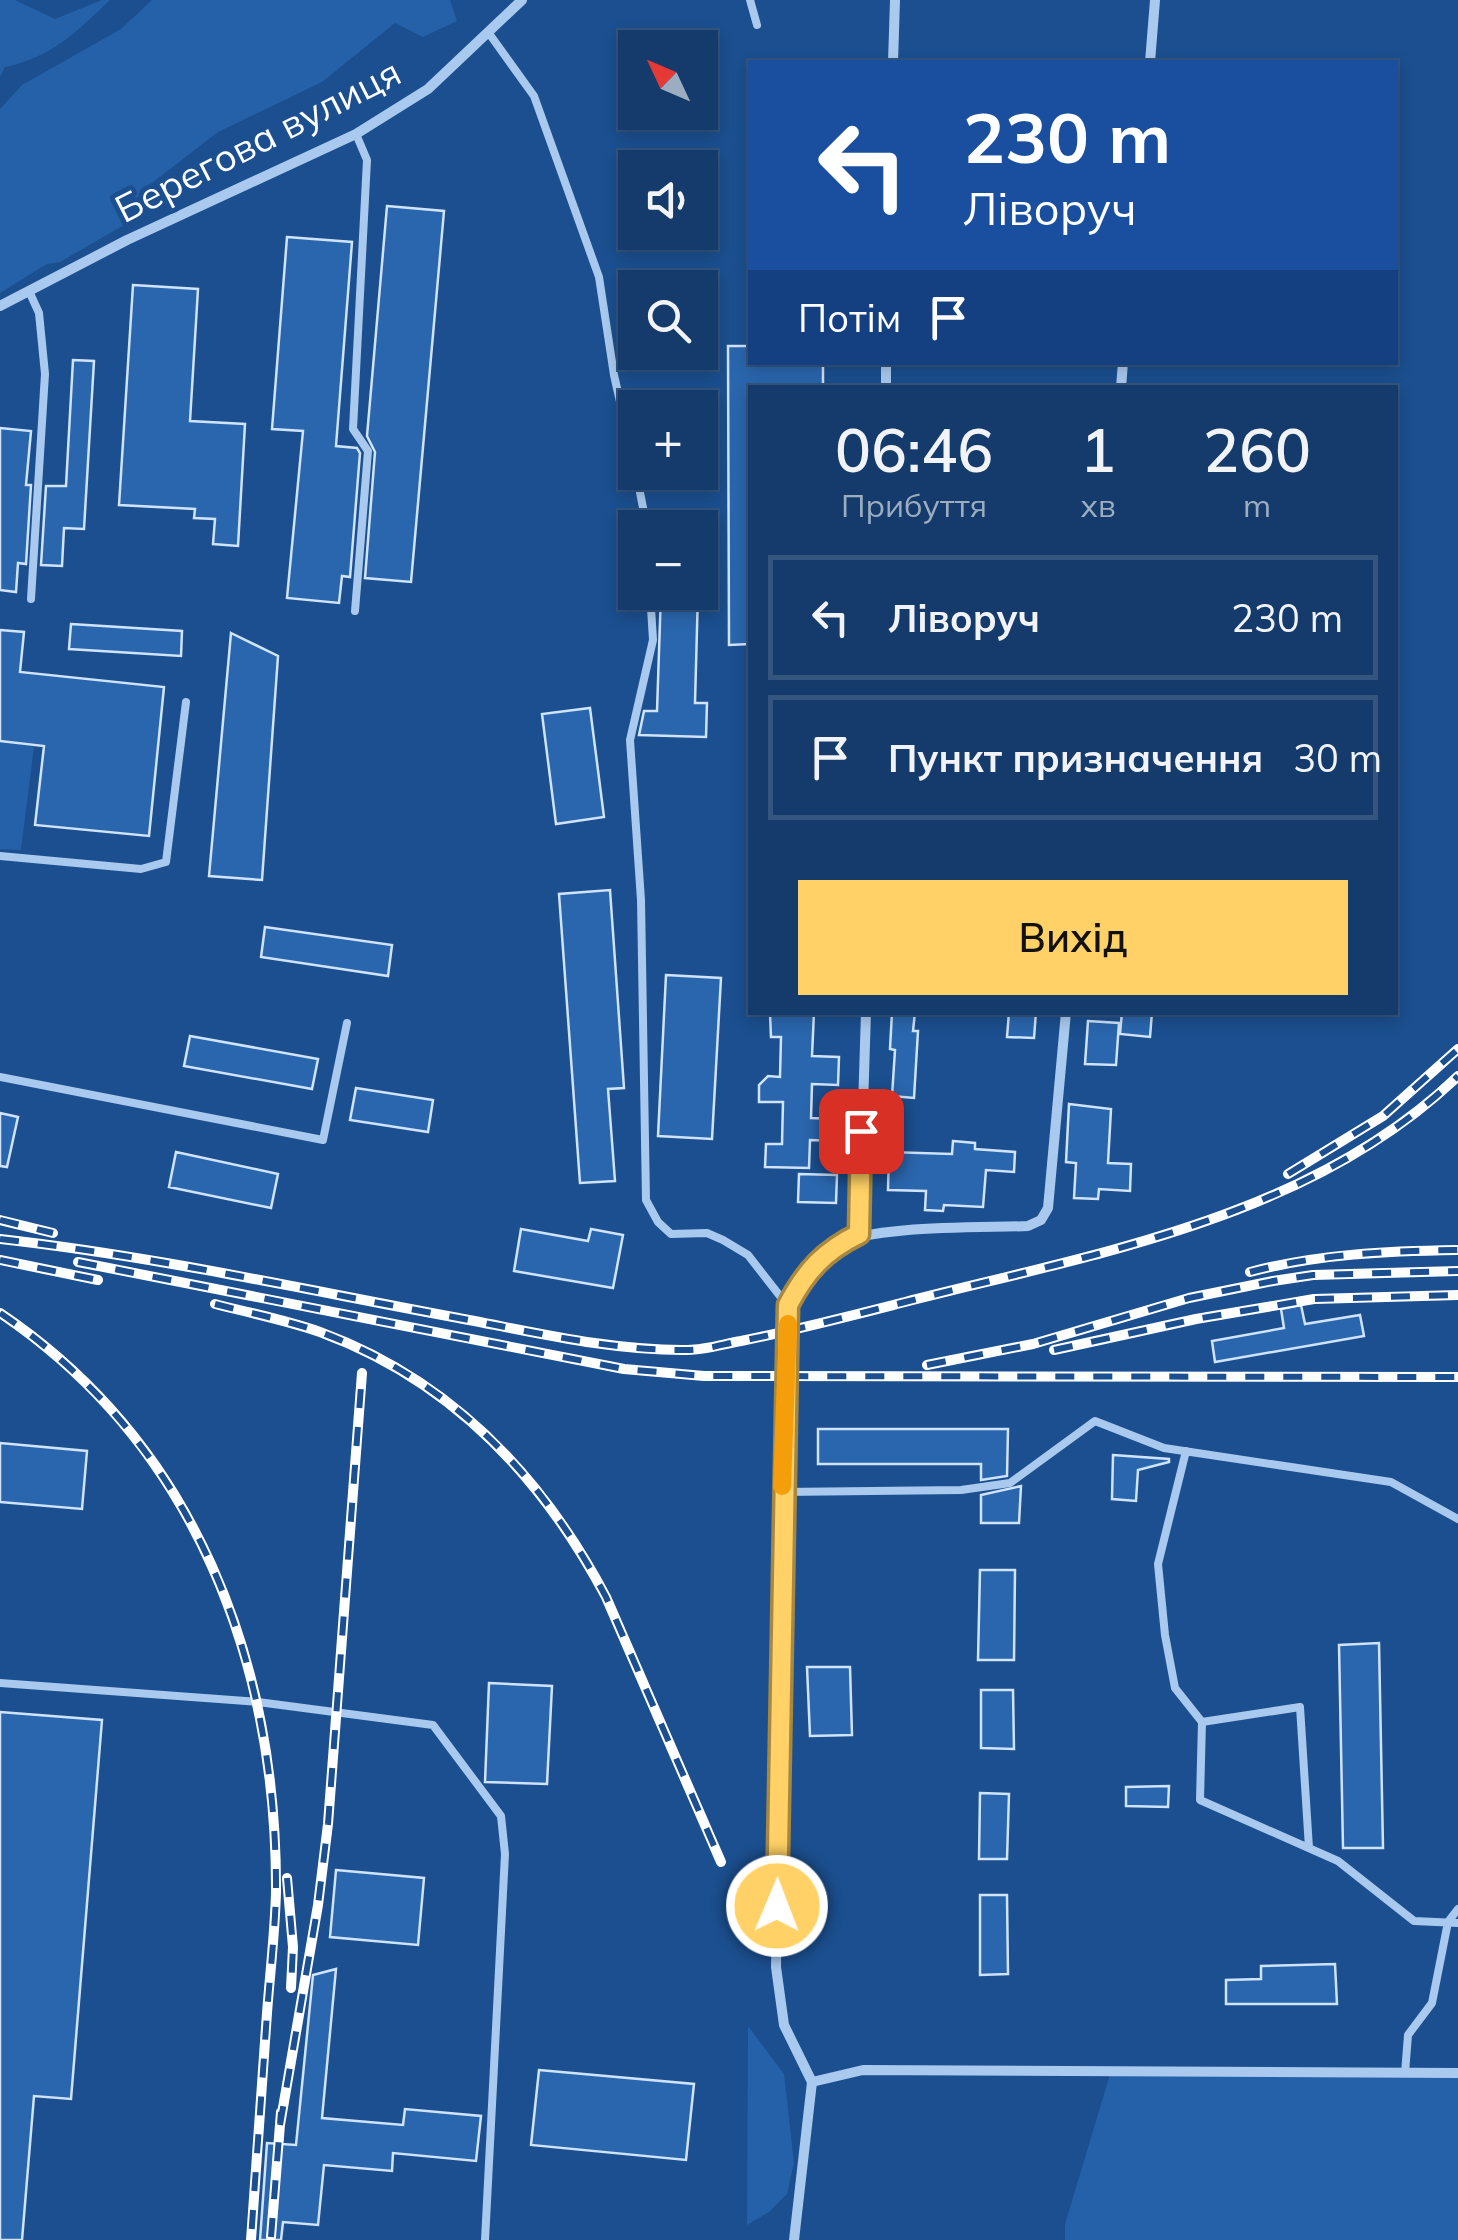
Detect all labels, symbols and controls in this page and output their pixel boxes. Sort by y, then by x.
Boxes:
north arrow [618,30,718,130]
map controls [618,30,718,610]
street label: Берегова вулиця [107,47,408,233]
text: 230 m [963,93,1171,181]
icon: left [798,100,928,230]
button: sound [618,150,718,250]
text: Ліворуч [963,180,1137,236]
button: search [618,270,718,370]
icon: arrive [921,290,976,345]
text: Потім [798,294,901,342]
button: + [618,390,718,490]
text: 06:46 [835,412,993,487]
text: 1 [1080,412,1116,487]
text: 260 [1203,412,1311,487]
text: Прибуття [841,485,987,525]
text: хв [1080,485,1116,525]
text: m [1243,485,1271,525]
button: − [618,510,718,610]
icon: left [803,590,858,645]
text: Ліворуч [888,594,1040,642]
text: 230 m [1231,594,1343,642]
icon: arrive [803,730,858,785]
text: Пункт призначення [888,734,1263,782]
text: 30 m [1293,734,1382,782]
button: Вихід [798,880,1348,995]
pin [819,1089,904,1174]
icon: arrive [834,1104,889,1159]
position arrow [725,1854,829,1958]

